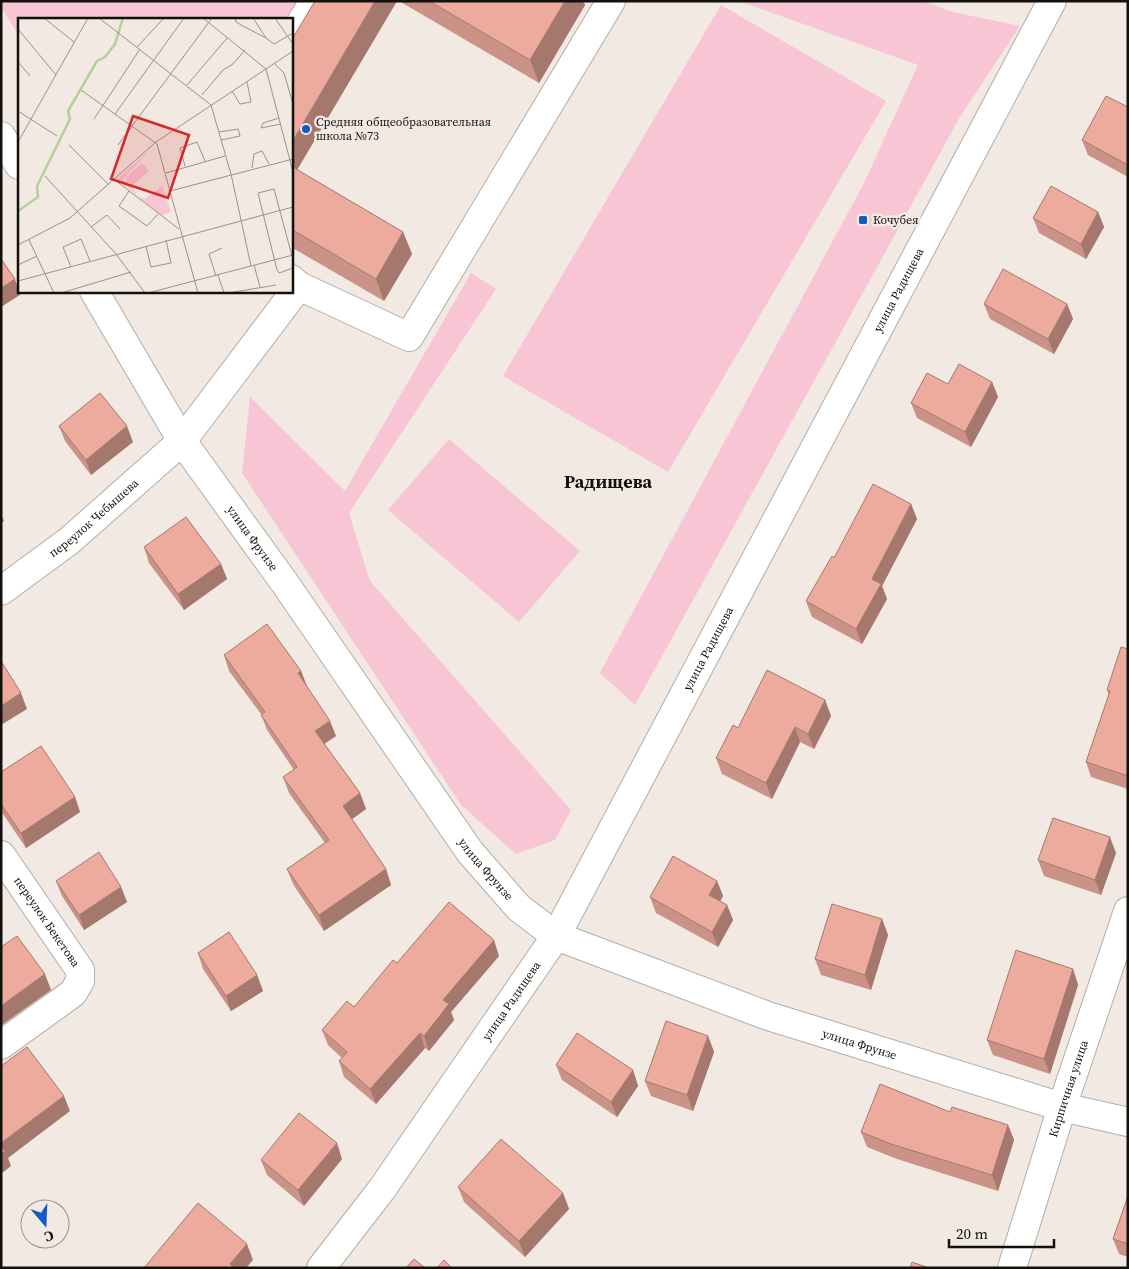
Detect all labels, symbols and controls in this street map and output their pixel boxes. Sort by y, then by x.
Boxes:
inset map [18,18,292,292]
place label: Средняя общеобразовательная школа №73 [316,114,491,144]
marker: Средняя общеобразовательная школа №73 [300,123,312,135]
place label: Кочубея [873,212,919,228]
marker: Кочубея [857,214,869,226]
street label: улица Радищева [870,244,928,335]
district label: Радищева [564,469,653,494]
street label: переулок Чебышева [46,475,143,561]
street label: улица Фрунзе [223,502,281,574]
street label: улица Радищева [679,603,738,694]
street label: улица Фрунзе [455,835,517,904]
street label: переулок Бекетова [10,873,84,971]
street label: улица Радищева [478,957,545,1044]
street label: улица Фрунзе [820,1025,899,1063]
street label: Кирпичная улица [1045,1037,1092,1139]
north arrow [20,1199,70,1249]
scale bar [949,1216,1054,1248]
text: 20 m [956,1223,988,1244]
text: С [42,1225,57,1247]

